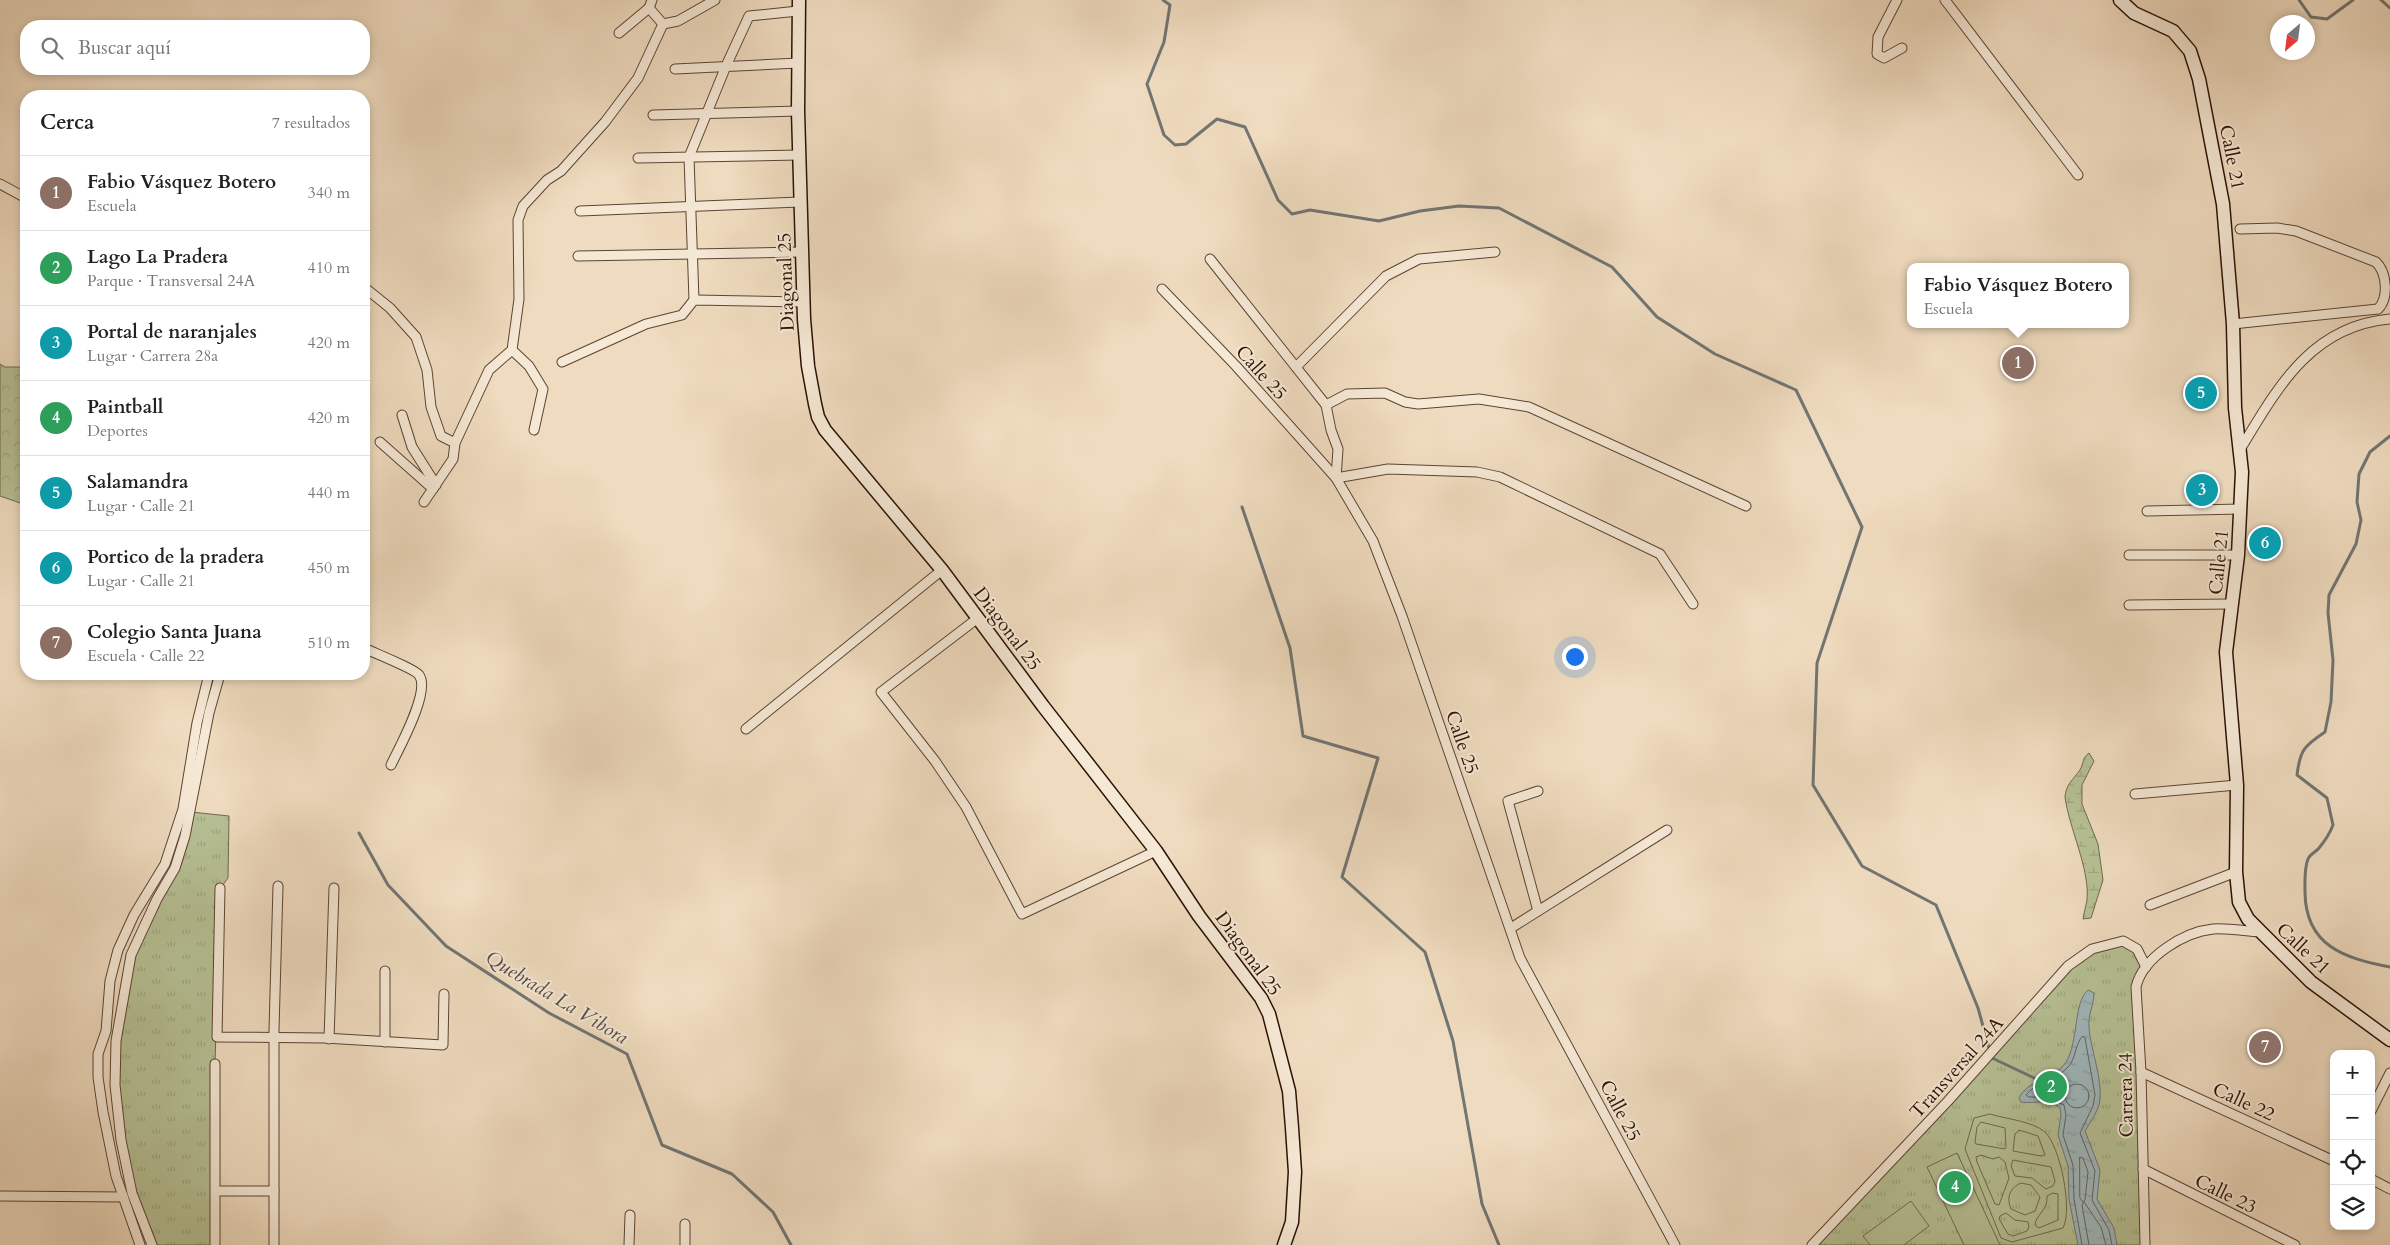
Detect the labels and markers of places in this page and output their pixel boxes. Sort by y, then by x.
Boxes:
pin: 1 [2002,344,2034,382]
pin: 5 [2185,374,2217,412]
pin: 3 [2186,471,2218,509]
pin: 6 [2249,524,2281,562]
pin: 7 [2249,1028,2281,1066]
pin: 2 [2035,1068,2067,1106]
pin: 4 [1939,1168,1971,1206]

